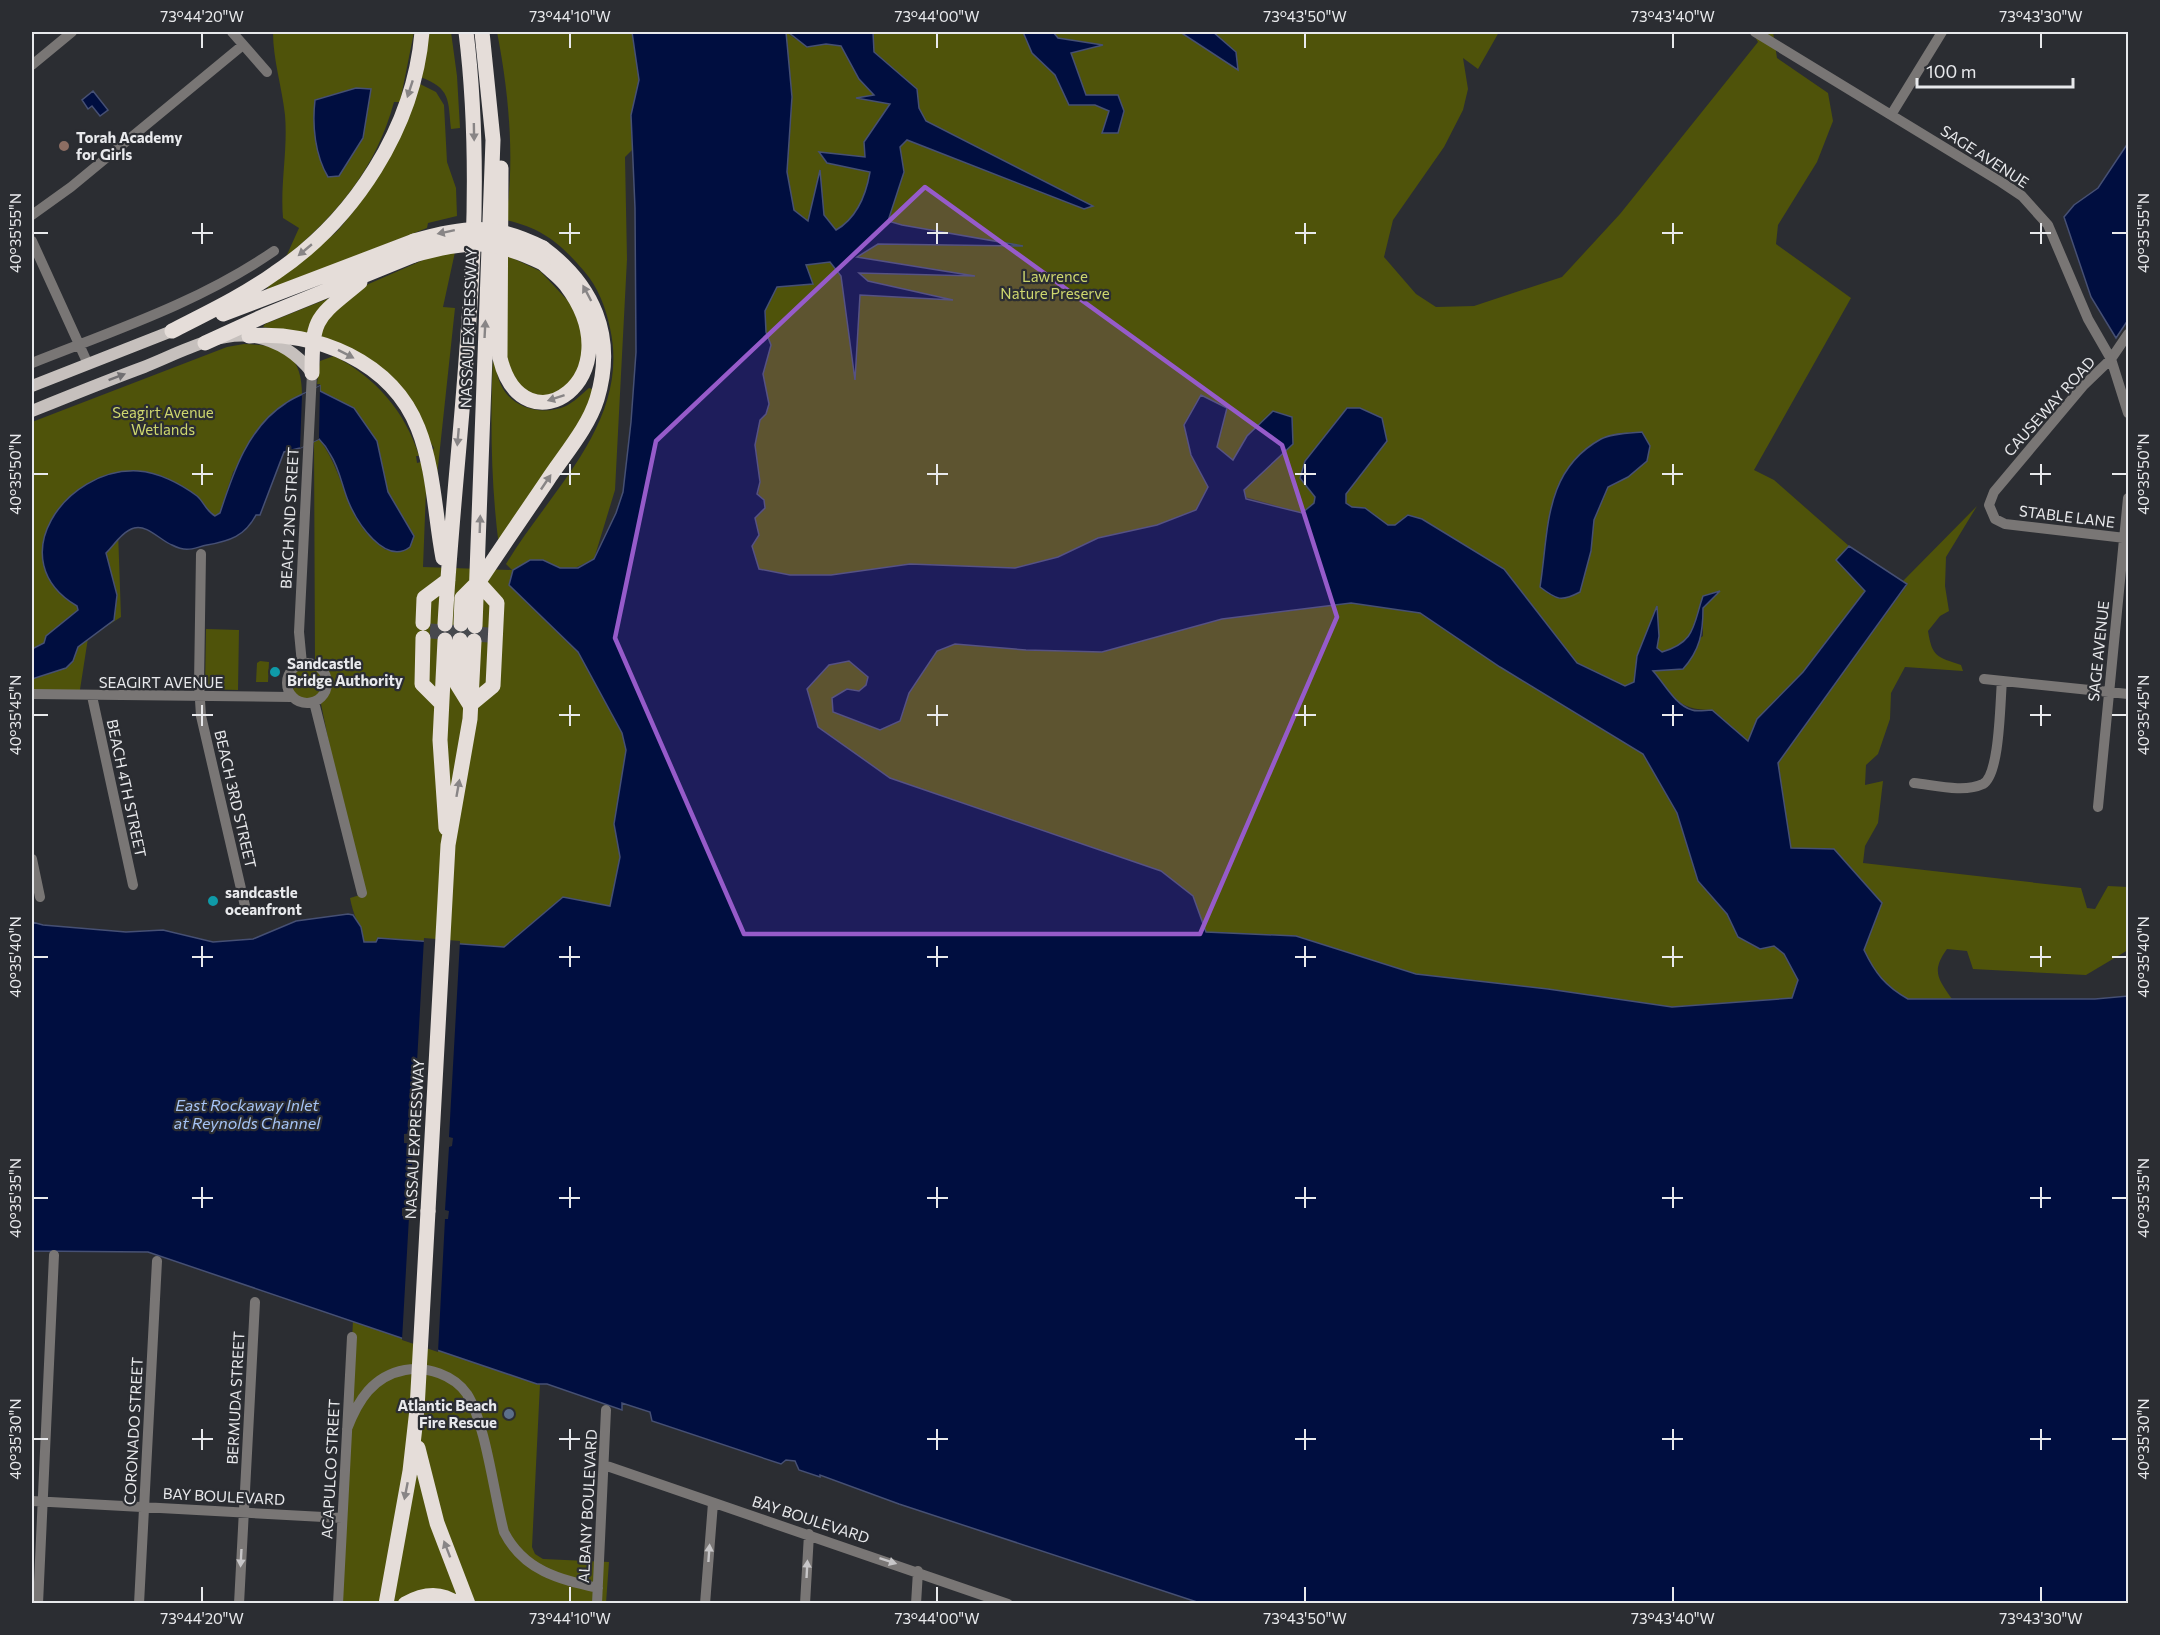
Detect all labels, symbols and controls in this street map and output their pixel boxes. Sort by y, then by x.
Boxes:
text: 73°44'20"W [160,7,244,25]
text: 73°44'10"W [529,7,611,25]
text: 73°44'00"W [895,7,979,25]
text: 73°43'50"W [1263,7,1347,25]
text: 73°43'40"W [1631,7,1715,25]
text: 73°43'30"W [1999,7,2083,25]
scale bar [1917,51,2073,89]
text: 100 m [1926,60,1976,82]
one-way arrow [405,80,414,98]
street label: SAGE AVENUE [1938,121,2032,191]
one-way arrow [469,122,479,141]
place label: Torah Academy for Girls [76,128,183,163]
marker: Torah Academy for Girls [57,139,71,153]
text: 40°35'55"N [6,193,24,273]
text: 40°35'55"N [2134,193,2152,273]
one-way arrow [437,228,455,238]
one-way arrow [298,243,313,256]
street label: NASSAU EXPRESSWAY [456,247,480,409]
park label: Lawrence Nature Preserve [1000,267,1110,302]
one-way arrow [582,284,592,302]
one-way arrow [481,319,490,338]
one-way arrow [337,348,355,358]
street label: CAUSEWAY ROAD [2000,353,2098,459]
one-way arrow [108,372,126,381]
one-way arrow [546,394,564,403]
park label: Seagirt Avenue Wetlands [112,403,214,438]
one-way arrow [453,427,463,446]
text: 40°35'50"N [6,433,24,515]
text: 40°35'50"N [2134,433,2152,515]
street label: BEACH 2ND STREET [276,446,302,589]
one-way arrow [540,474,552,490]
street label: STABLE LANE [2018,501,2116,531]
one-way arrow [475,514,484,533]
street label: SAGE AVENUE [2084,600,2112,702]
place label: Sandcastle Bridge Authority [287,654,404,689]
marker: Sandcastle Bridge Authority [268,665,282,679]
street label: SEAGIRT AVENUE [99,673,223,691]
text: 40°35'45"N [6,675,24,755]
text: 40°35'45"N [2134,675,2152,755]
street label: BEACH 4TH STREET [104,717,151,859]
street label: BEACH 3RD STREET [211,728,261,870]
one-way arrow [454,778,463,797]
place label: sandcastle oceanfront [225,883,302,918]
marker: sandcastle oceanfront [206,894,220,908]
text: 40°35'40"N [6,916,24,998]
text: 40°35'40"N [2134,916,2152,998]
street label: NASSAU EXPRESSWAY [401,1058,427,1220]
water label: East Rockaway Inlet at Reynolds Channel [174,1095,321,1132]
text: 40°35'35"N [6,1158,24,1238]
text: 40°35'35"N [2134,1158,2152,1238]
street label: BERMUDA STREET [223,1331,247,1465]
street label: CORONADO STREET [120,1356,146,1505]
place label: Atlantic Beach Fire Rescue [397,1396,497,1431]
text: 40°35'30"N [6,1398,24,1480]
street label: ACAPULCO STREET [317,1398,343,1540]
text: 40°35'30"N [2134,1398,2152,1480]
marker: Atlantic Beach Fire Rescue [502,1407,516,1421]
street label: ALBANY BOULEVARD [574,1429,600,1583]
one-way arrow [401,1482,410,1501]
street label: BAY BOULEVARD [162,1484,286,1508]
street label: BAY BOULEVARD [750,1492,872,1546]
one-way arrow [442,1540,451,1558]
one-way arrow [705,1544,714,1563]
one-way arrow [237,1549,246,1568]
one-way arrow [879,1556,897,1566]
one-way arrow [802,1559,811,1578]
text: 73°44'20"W [160,1609,244,1627]
text: 73°44'10"W [529,1609,611,1627]
text: 73°44'00"W [895,1609,979,1627]
text: 73°43'50"W [1263,1609,1347,1627]
text: 73°43'40"W [1631,1609,1715,1627]
text: 73°43'30"W [1999,1609,2083,1627]

